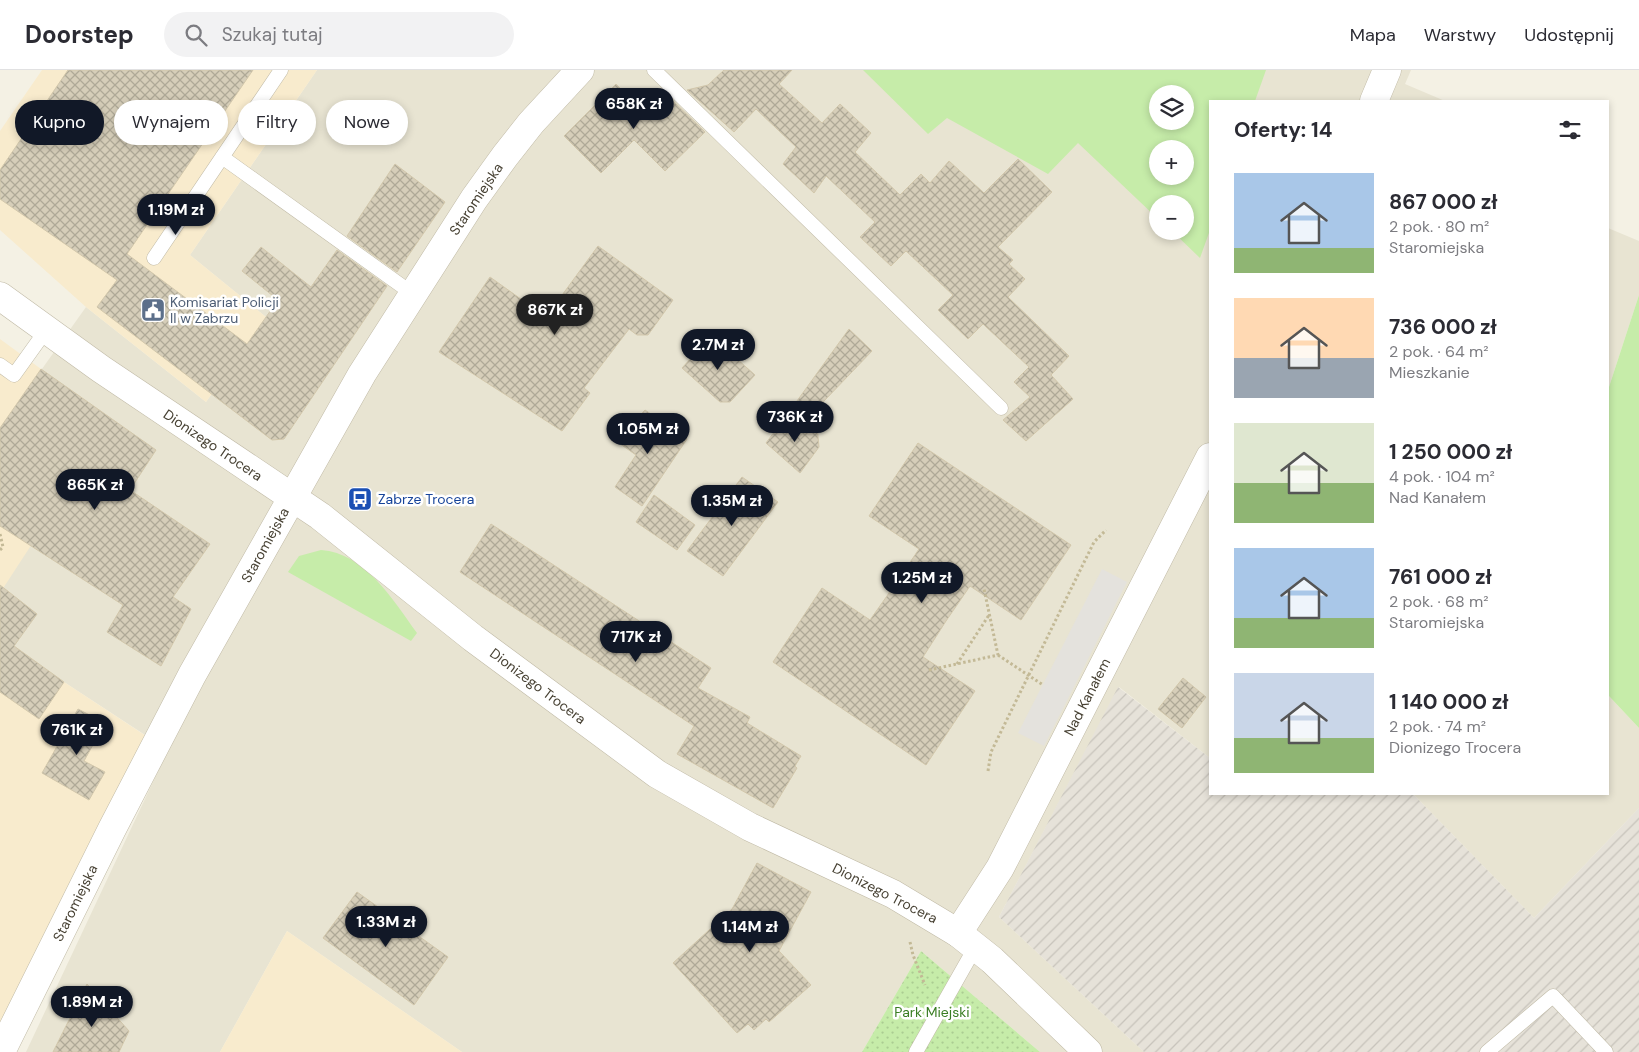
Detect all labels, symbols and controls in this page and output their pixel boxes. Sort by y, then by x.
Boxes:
search box [164,12,514,57]
text: Doorstep [25,19,134,50]
icon: search [182,21,210,49]
text: Szukaj tutaj [222,22,323,47]
text: Mapa [1350,23,1396,47]
text: Warstwy [1424,23,1496,47]
text: Udostępnij [1524,23,1614,47]
map controls [1149,85,1194,240]
button: layers [1149,85,1194,130]
pin: 658K zł [588,88,680,130]
text: 658K zł [606,93,662,114]
chip: Kupno [15,100,104,145]
chip: Wynajem [114,100,228,145]
chip: Filtry [238,100,316,145]
chip: Nowe [326,100,408,145]
text: Oferty: 14 [1234,116,1332,144]
icon: filters [1556,116,1584,144]
button: + [1149,140,1194,185]
street label: Staromiejska [445,159,507,239]
text: 867 000 zł [1389,188,1497,216]
icon: home [1274,193,1334,253]
pin: 1.19M zł [124,194,228,236]
button: − [1149,195,1194,240]
text: 1.19M zł [148,199,204,220]
text: 2 pok. · 80 m² [1389,216,1489,237]
text: Staromiejska [1389,237,1484,258]
place label: Komisariat Policji II w Zabrzu [170,293,279,327]
pin: 867K zł [509,294,601,336]
public building icon: Komisariat Policji II w Zabrzu [140,297,166,323]
text: 867K zł [527,299,583,320]
text: 736 000 zł [1389,313,1497,341]
icon: home [1274,318,1334,378]
pin: 2.7M zł [672,328,764,371]
text: 2.7M zł [692,334,744,355]
text: 2 pok. · 64 m² [1389,341,1488,362]
text: Mieszkanie [1389,362,1470,383]
pin: 736K zł [749,400,841,443]
street label: Dionizego Trocera [160,405,266,485]
text: 736K zł [768,406,822,427]
pin: 1.05M zł [596,412,700,455]
text: 1.05M zł [618,418,678,439]
text: 1 250 000 zł [1389,438,1512,466]
icon: home [1274,443,1334,503]
text: 4 pok. · 104 m² [1389,466,1495,487]
pin: 865K zł [49,468,141,511]
text: 865K zł [67,474,123,495]
pin: 1.35M zł [680,484,784,527]
bus stop icon: Zabrze Trocera [347,486,373,512]
text: Nad Kanałem [1389,487,1486,508]
place label: Zabrze Trocera [378,490,474,508]
text: 1.35M zł [702,490,762,511]
street label: Staromiejska [237,504,293,586]
pin: 1.25M zł [870,562,974,604]
text: 761 000 zł [1389,563,1492,591]
text: 1.25M zł [892,567,952,588]
icon: home [1274,568,1334,628]
text: 2 pok. · 68 m² [1389,591,1488,612]
text: Staromiejska [1389,612,1484,633]
pin: 717K zł [590,620,682,663]
text: 717K zł [611,626,661,647]
street label: Dionizego Trocera [486,644,590,728]
street label: Nad Kanałem [1060,655,1114,739]
text: 1 140 000 zł [1389,688,1508,716]
icon: home [1274,693,1334,753]
pin: 761K zł [31,714,123,756]
text: 2 pok. · 74 m² [1389,716,1486,737]
text: 761K zł [51,719,103,740]
text: Dionizego Trocera [1389,737,1521,758]
street label: Dionizego Trocera [829,859,941,927]
street label: Staromiejska [49,862,101,944]
pin: 1.33M zł [334,906,438,948]
pin: 1.14M zł [698,910,802,953]
text: 1.33M zł [356,911,416,932]
text: 1.14M zł [722,916,778,937]
pin: 1.89M zł [40,986,144,1028]
text: 1.89M zł [62,991,122,1012]
park label: Park Miejski [894,1003,970,1021]

